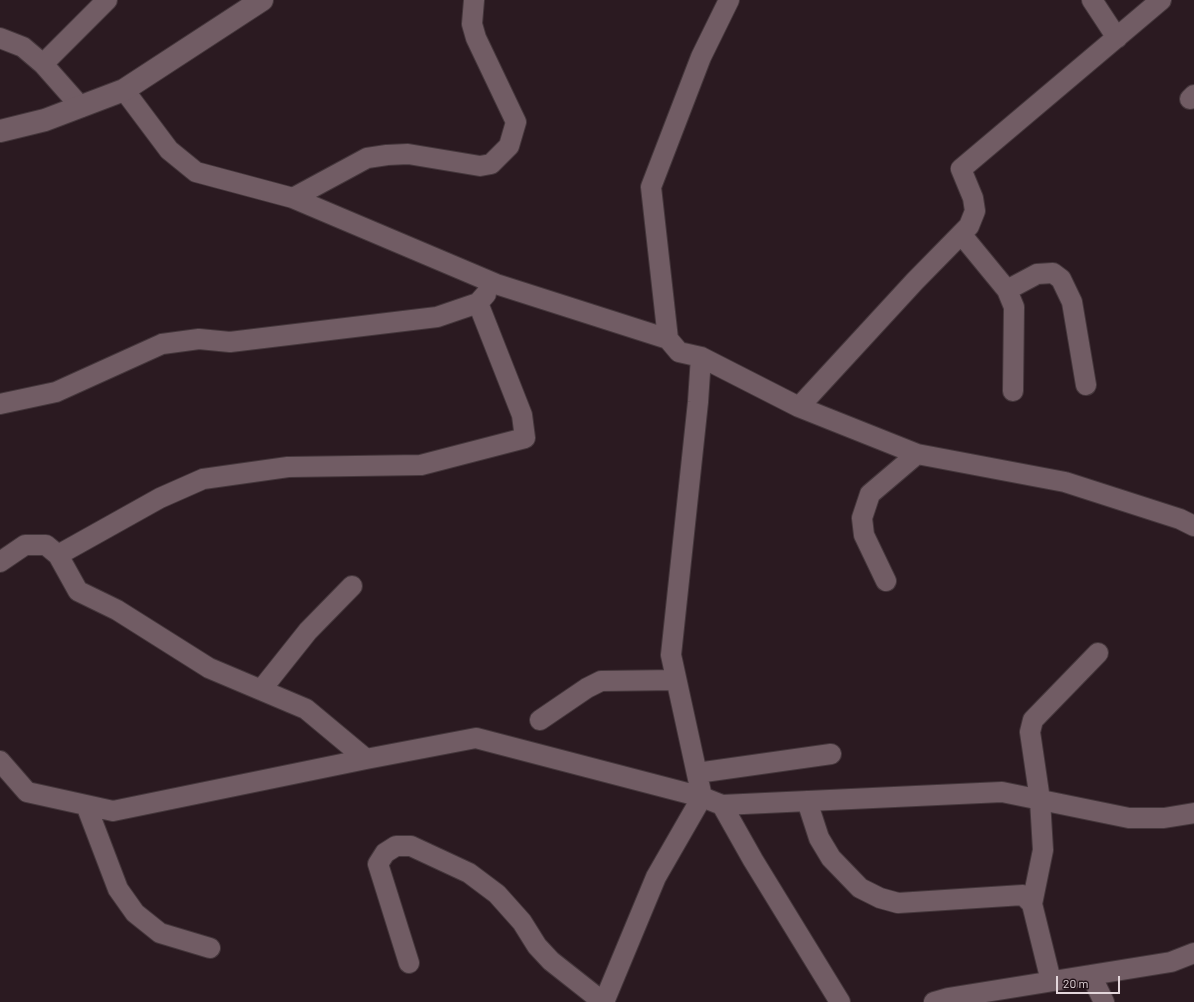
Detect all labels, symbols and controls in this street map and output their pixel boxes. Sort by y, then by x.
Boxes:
scale bar [1058,968,1122,994]
text: 20 m [1063,976,1089,990]

